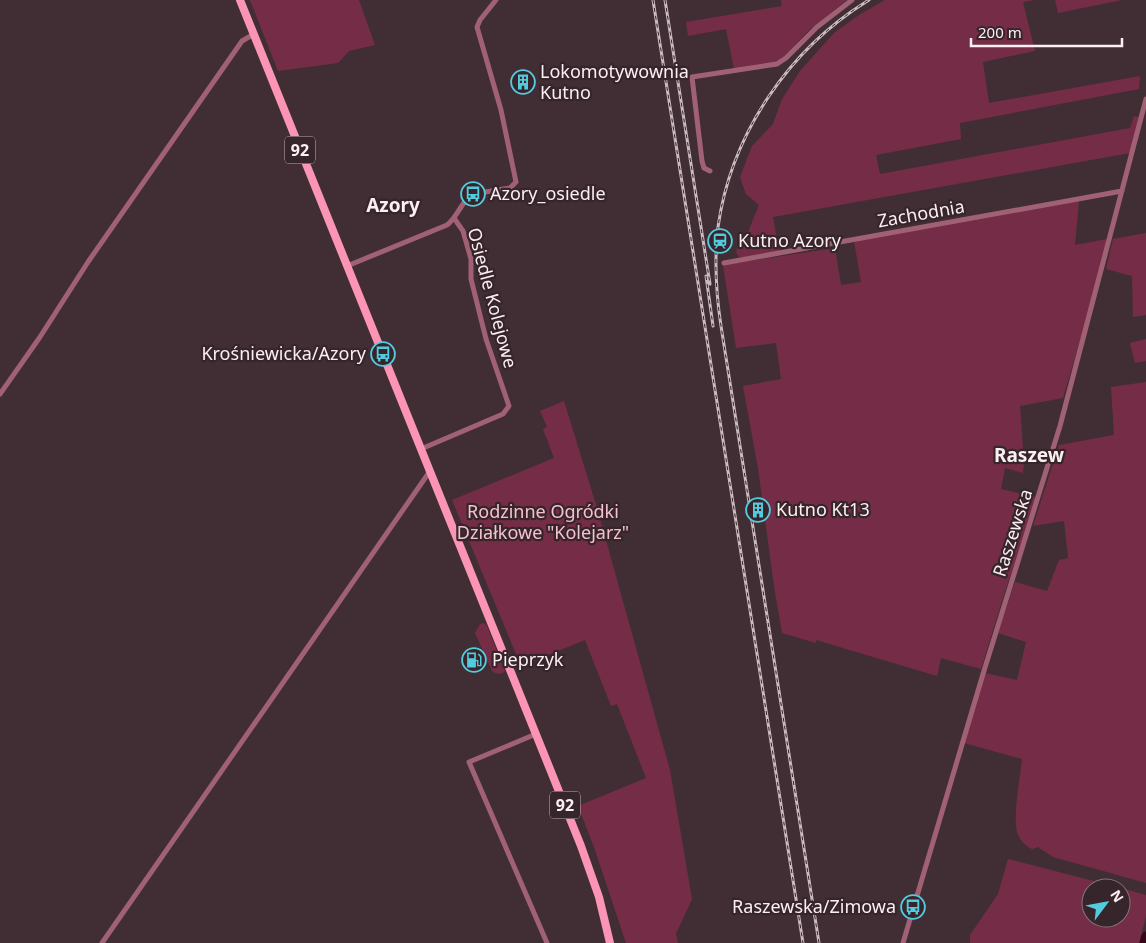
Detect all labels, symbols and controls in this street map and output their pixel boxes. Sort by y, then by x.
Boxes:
scale bar [971,15,1122,47]
text: 200 m [978,22,1022,42]
place label: Lokomotywownia Kutno [540,59,689,104]
building icon: Lokomotywownia Kutno [510,69,536,95]
road number: 92 [285,136,315,164]
bus stop icon: Azory_osiedle [460,181,486,207]
place label: Azory_osiedle [490,181,606,205]
district label: Azory [366,192,420,218]
street label: Zachodnia [875,194,966,232]
street label: Osiedle Kolejowe [463,225,523,371]
station icon: Kutno Azory [707,228,733,254]
place label: Kutno Azory [738,228,842,252]
place label: Krośniewicka/Azory [201,341,367,365]
bus stop icon: Krośniewicka/Azory [370,341,396,367]
district label: Raszew [994,442,1065,468]
street label: Raszewska [987,486,1037,580]
building icon: Kutno Kt13 [745,497,771,523]
place label: Kutno Kt13 [776,497,870,521]
park label: Rodzinne Ogródki Działkowe "Kolejarz" [457,499,629,544]
fuel station icon: Pieprzyk [461,647,487,673]
place label: Pieprzyk [492,647,564,671]
road number: 92 [550,792,580,818]
north arrow [1081,878,1131,928]
text: N [1106,886,1129,906]
place label: Raszewska/Zimowa [732,894,896,918]
bus stop icon: Raszewska/Zimowa [900,894,926,920]

